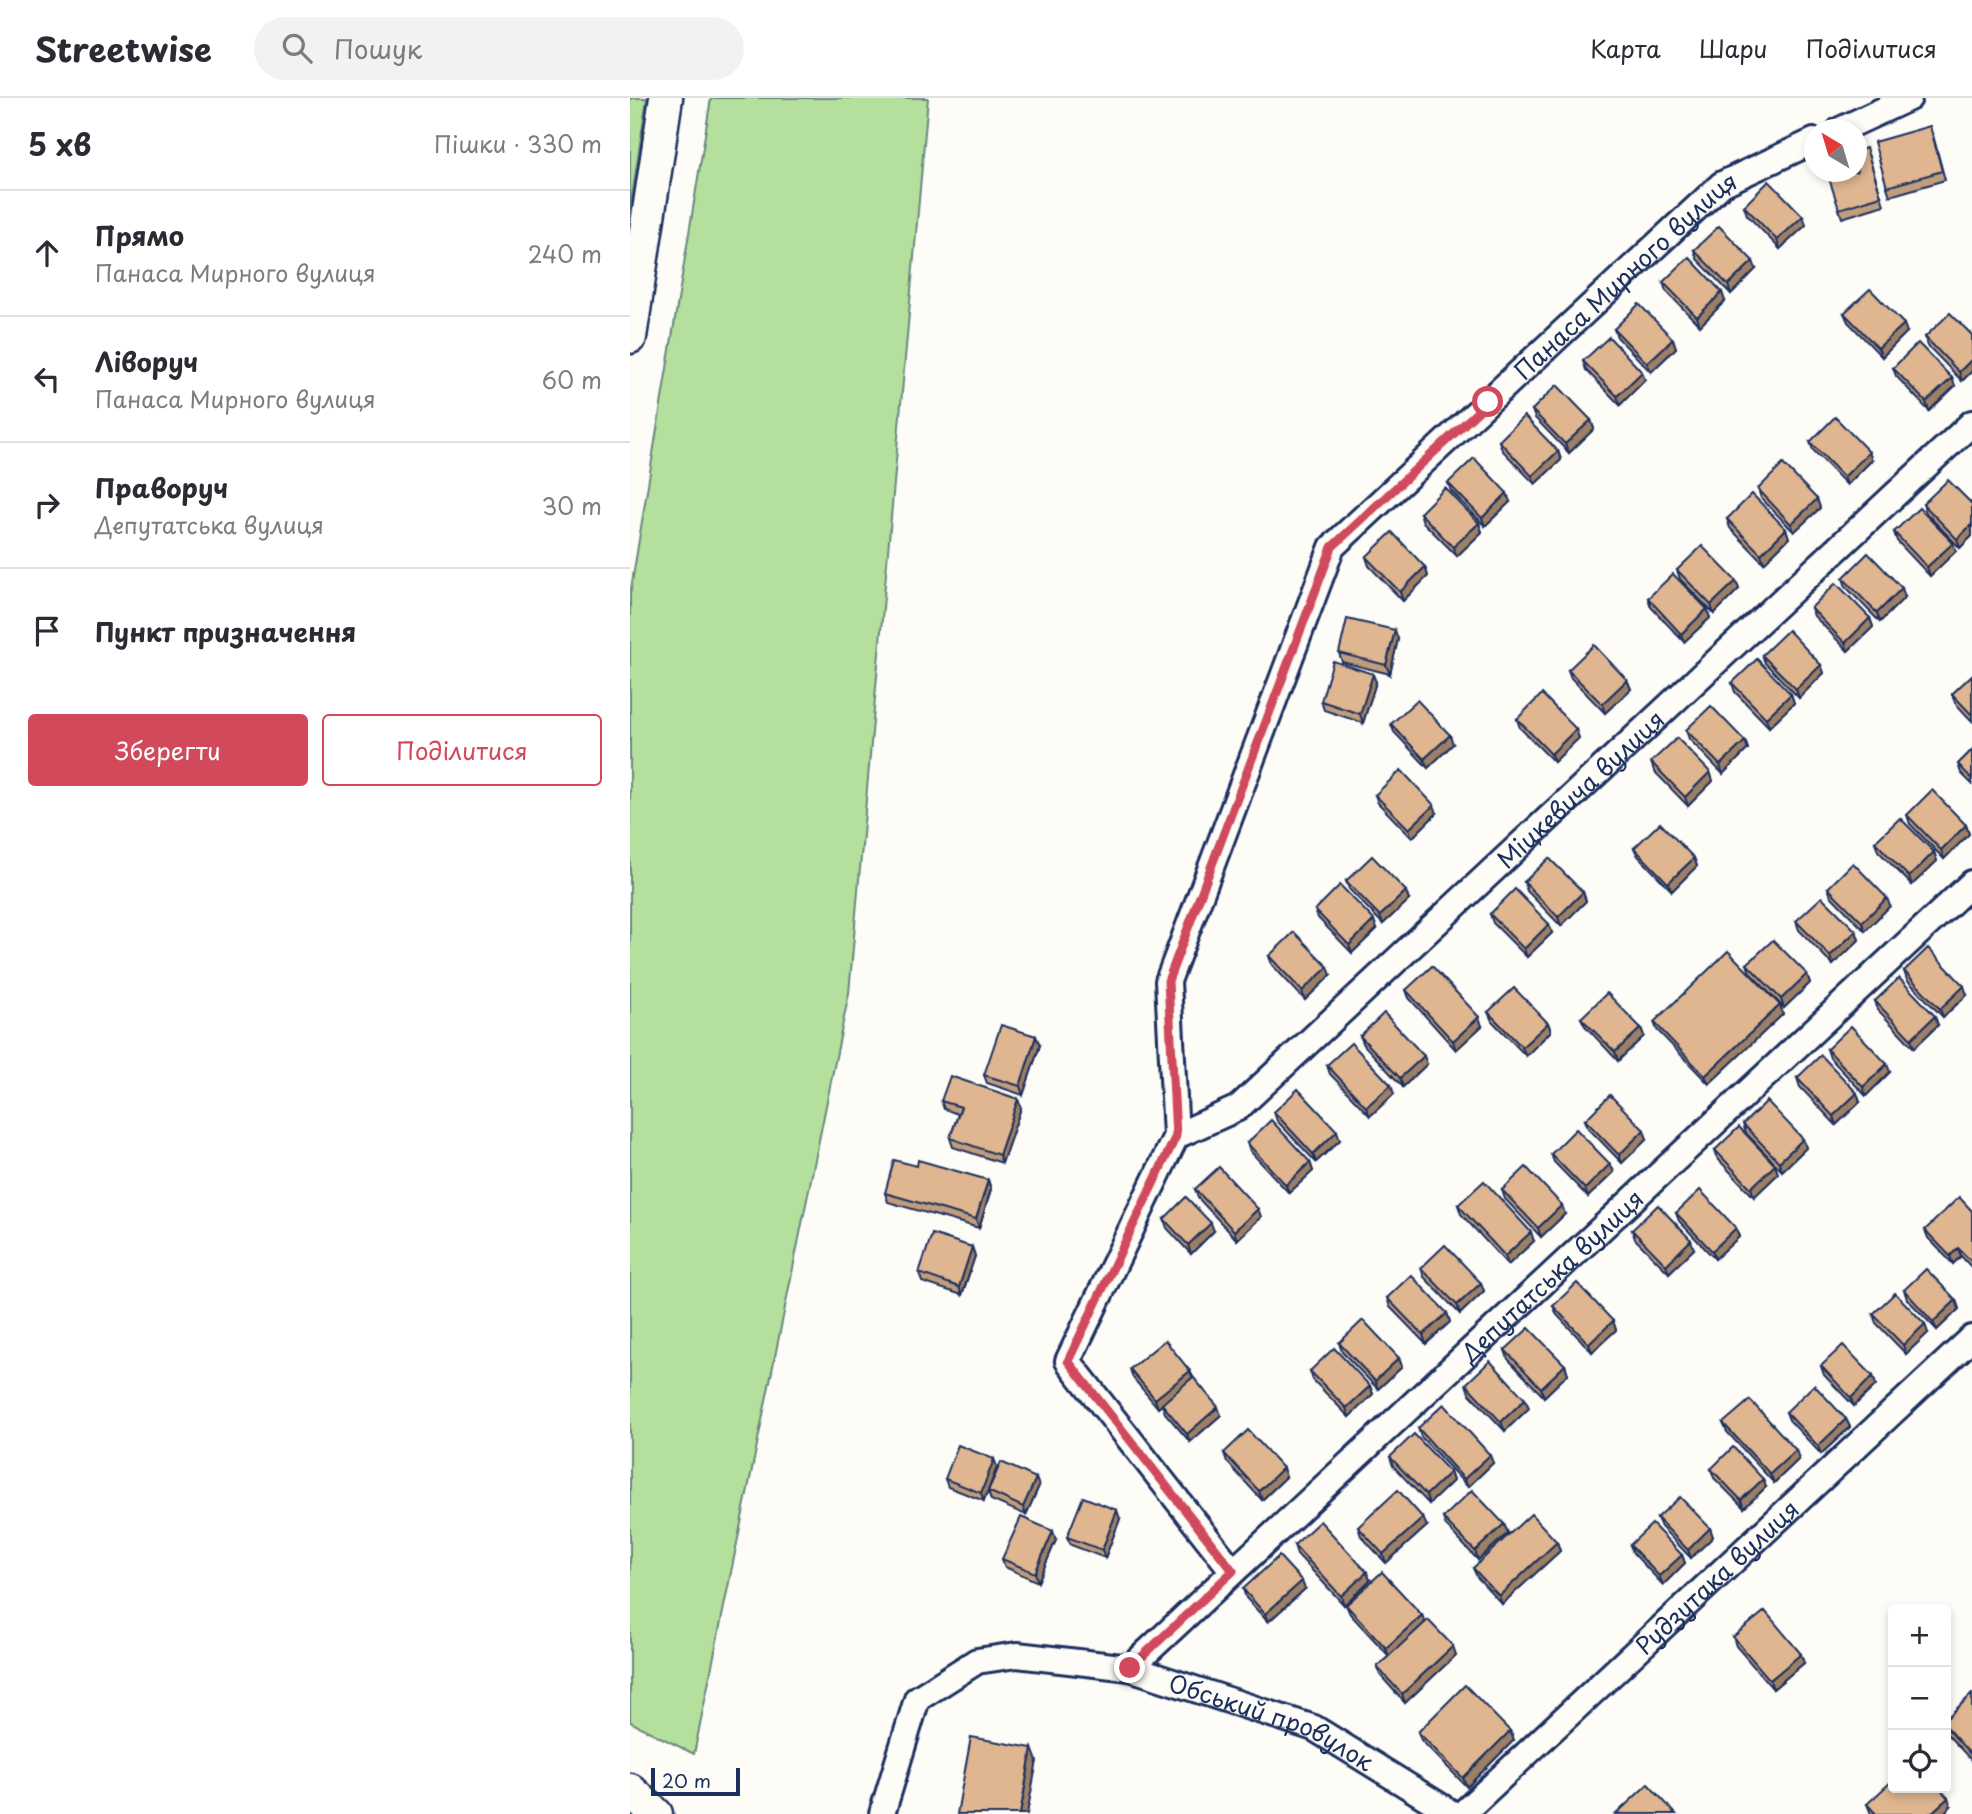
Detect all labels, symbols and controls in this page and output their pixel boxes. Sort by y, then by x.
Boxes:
search box [254,17,744,80]
text: Streetwise [35,23,212,73]
icon: search [278,29,316,67]
text: Пошук [334,29,422,68]
text: Карта [1590,30,1661,66]
text: Шари [1699,30,1768,66]
text: Поділитися [1806,30,1937,66]
north arrow [1804,119,1867,182]
text: 5 хв [28,121,91,166]
text: Пішки · 330 m [434,126,602,161]
street label: Панаса Мирного вулиця [1505,162,1742,387]
text: Прямо [95,216,184,255]
icon: ahead [28,234,66,272]
text: 240 m [528,236,602,271]
text: Панаса Мирного вулиця [95,255,376,290]
text: Ліворуч [95,342,198,381]
icon: left [28,360,66,398]
text: 60 m [542,362,602,397]
text: Панаса Мирного вулиця [95,381,376,416]
route start [1472,386,1503,417]
text: Праворуч [95,468,228,507]
icon: right [28,486,66,524]
text: 30 m [541,488,602,523]
text: Депутатська вулиця [95,507,324,542]
icon: arrive [28,612,66,650]
text: Пункт призначення [95,612,356,651]
street label: Міцкевича вулиця [1488,701,1672,876]
button: Зберегти [28,714,308,786]
button: Поділитися [322,714,602,786]
street label: Депутатська вулиця [1451,1181,1651,1371]
street label: Рудзутака вулиця [1626,1491,1806,1662]
map controls [1888,1604,1951,1793]
button: + [1888,1604,1951,1667]
route end [1114,1652,1145,1683]
street label: Обський провулок [1164,1664,1382,1779]
button: − [1888,1667,1951,1730]
button: locate [1888,1730,1951,1793]
scale bar [651,1765,740,1797]
text: 20 m [662,1766,711,1794]

